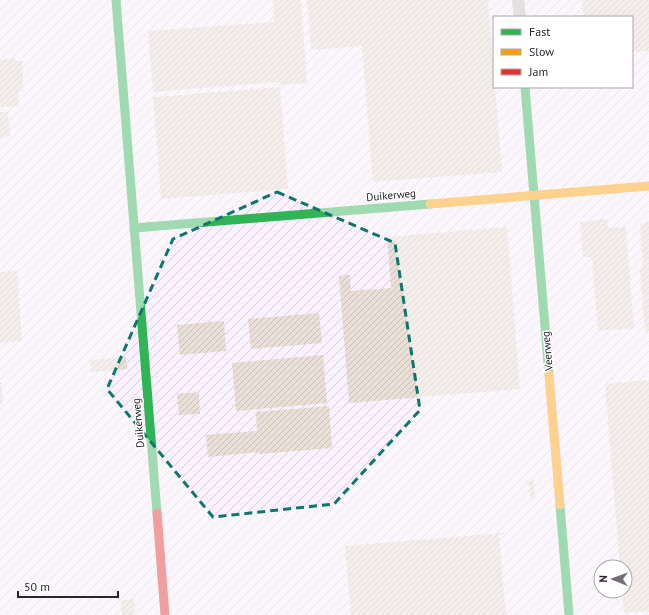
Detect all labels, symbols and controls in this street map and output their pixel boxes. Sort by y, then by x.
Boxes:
legend [493,16,633,88]
text: Fast [529,24,550,39]
text: Slow [529,44,554,59]
text: Jam [528,64,548,79]
street label: Duikerweg [366,186,417,204]
street label: Veerweg [538,331,556,372]
street label: Duikerweg [129,397,147,448]
north arrow [593,559,633,599]
scale bar [18,573,118,599]
text: N [596,575,610,583]
text: 50 m [24,579,50,594]

